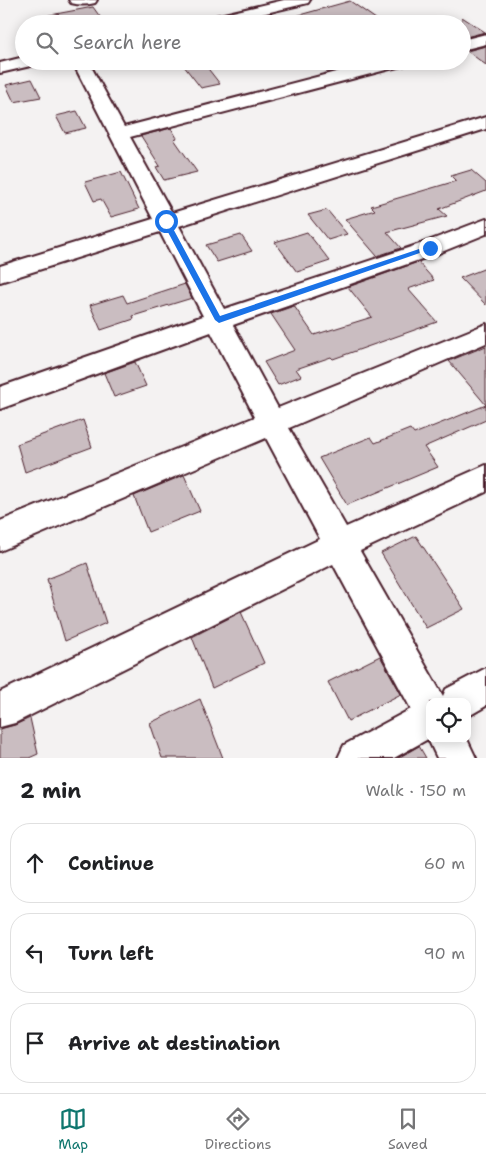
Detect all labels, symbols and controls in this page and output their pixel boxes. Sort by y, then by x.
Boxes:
search box [15,15,471,70]
icon: search [33,29,61,57]
text: Search here [73,30,182,55]
route start [155,210,178,233]
route end [419,237,442,260]
map controls [426,698,471,743]
button: locate [426,698,471,743]
text: 2 min [20,777,81,805]
text: Walk · 150 m [365,780,466,801]
icon: ahead [21,849,49,877]
text: Continue [68,851,154,876]
text: 60 m [424,853,465,874]
icon: left [21,939,49,967]
text: Turn left [68,941,154,966]
text: 90 m [424,943,465,964]
icon: arrive [21,1029,49,1057]
text: Arrive at destination [68,1031,280,1056]
tab: Map [58,1105,88,1153]
tab: Directions [205,1105,272,1153]
tab: Saved [388,1105,428,1153]

